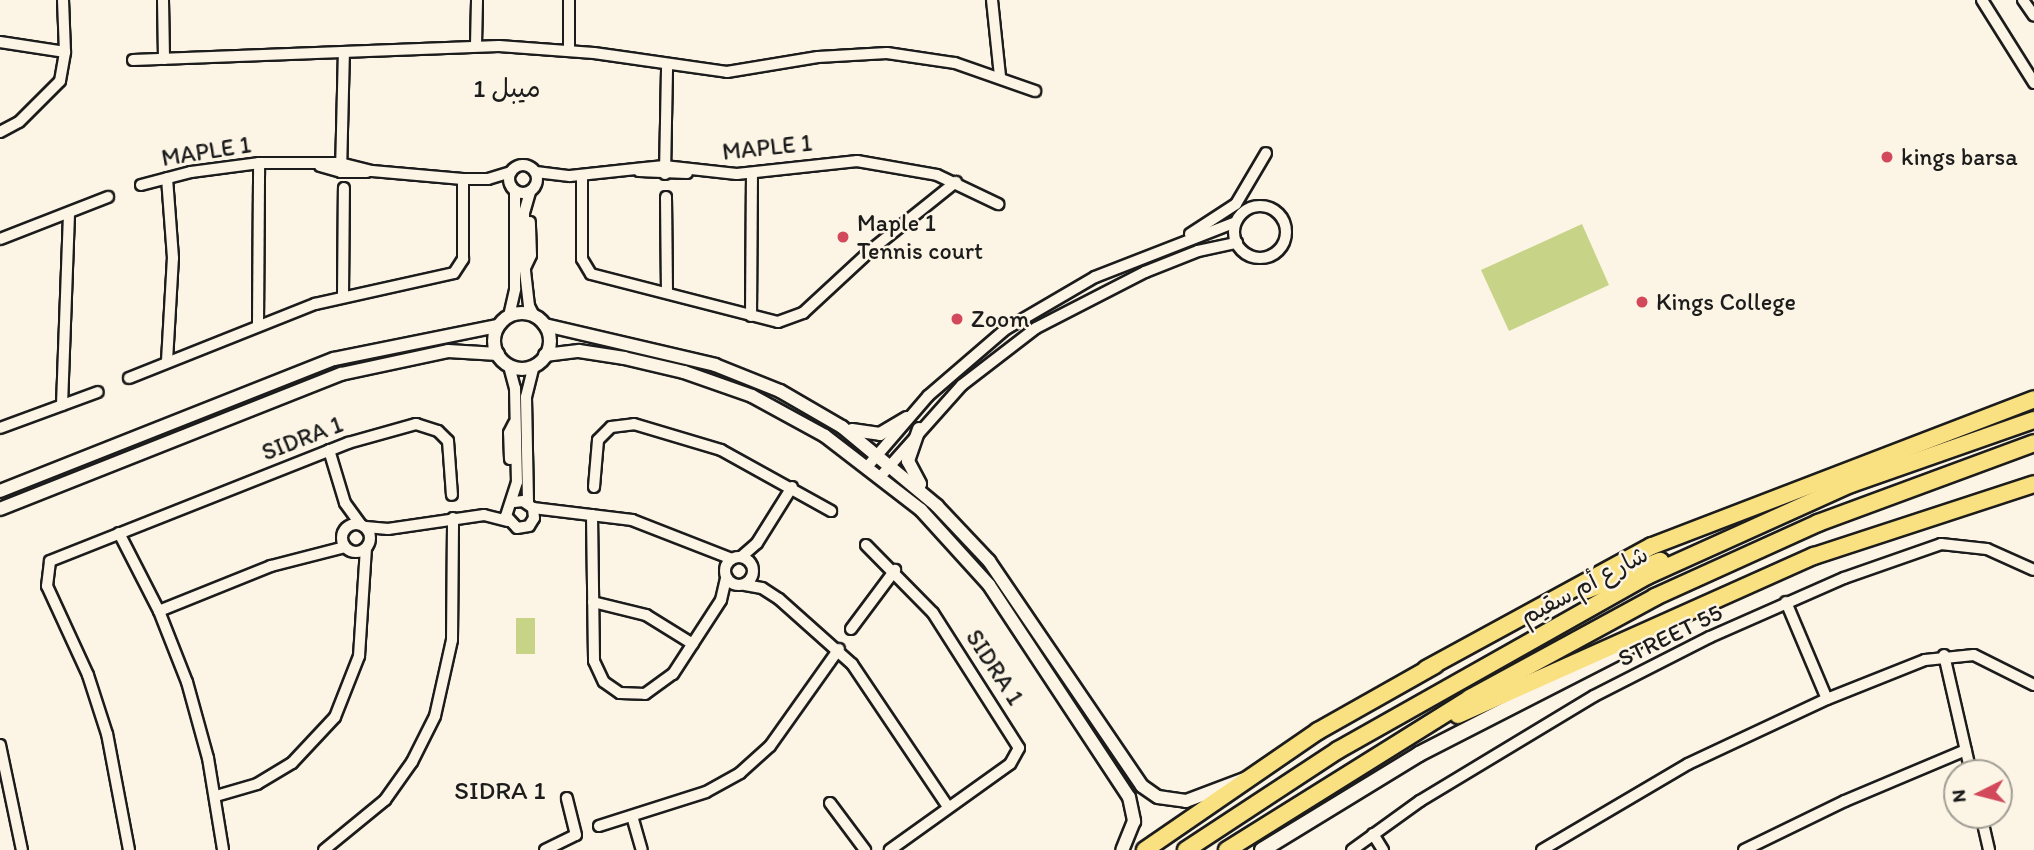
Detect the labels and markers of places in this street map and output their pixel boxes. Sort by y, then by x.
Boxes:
place label: kings barsa [1901,143,2017,171]
marker: kings barsa [1879,149,1895,165]
place label: Maple 1 Tennis court [857,209,983,265]
marker: Maple 1 Tennis court [835,229,851,245]
place label: Kings College [1656,288,1796,316]
marker: Kings College [1634,294,1650,310]
place label: Zoom [971,305,1029,333]
marker: Zoom [949,311,965,327]

